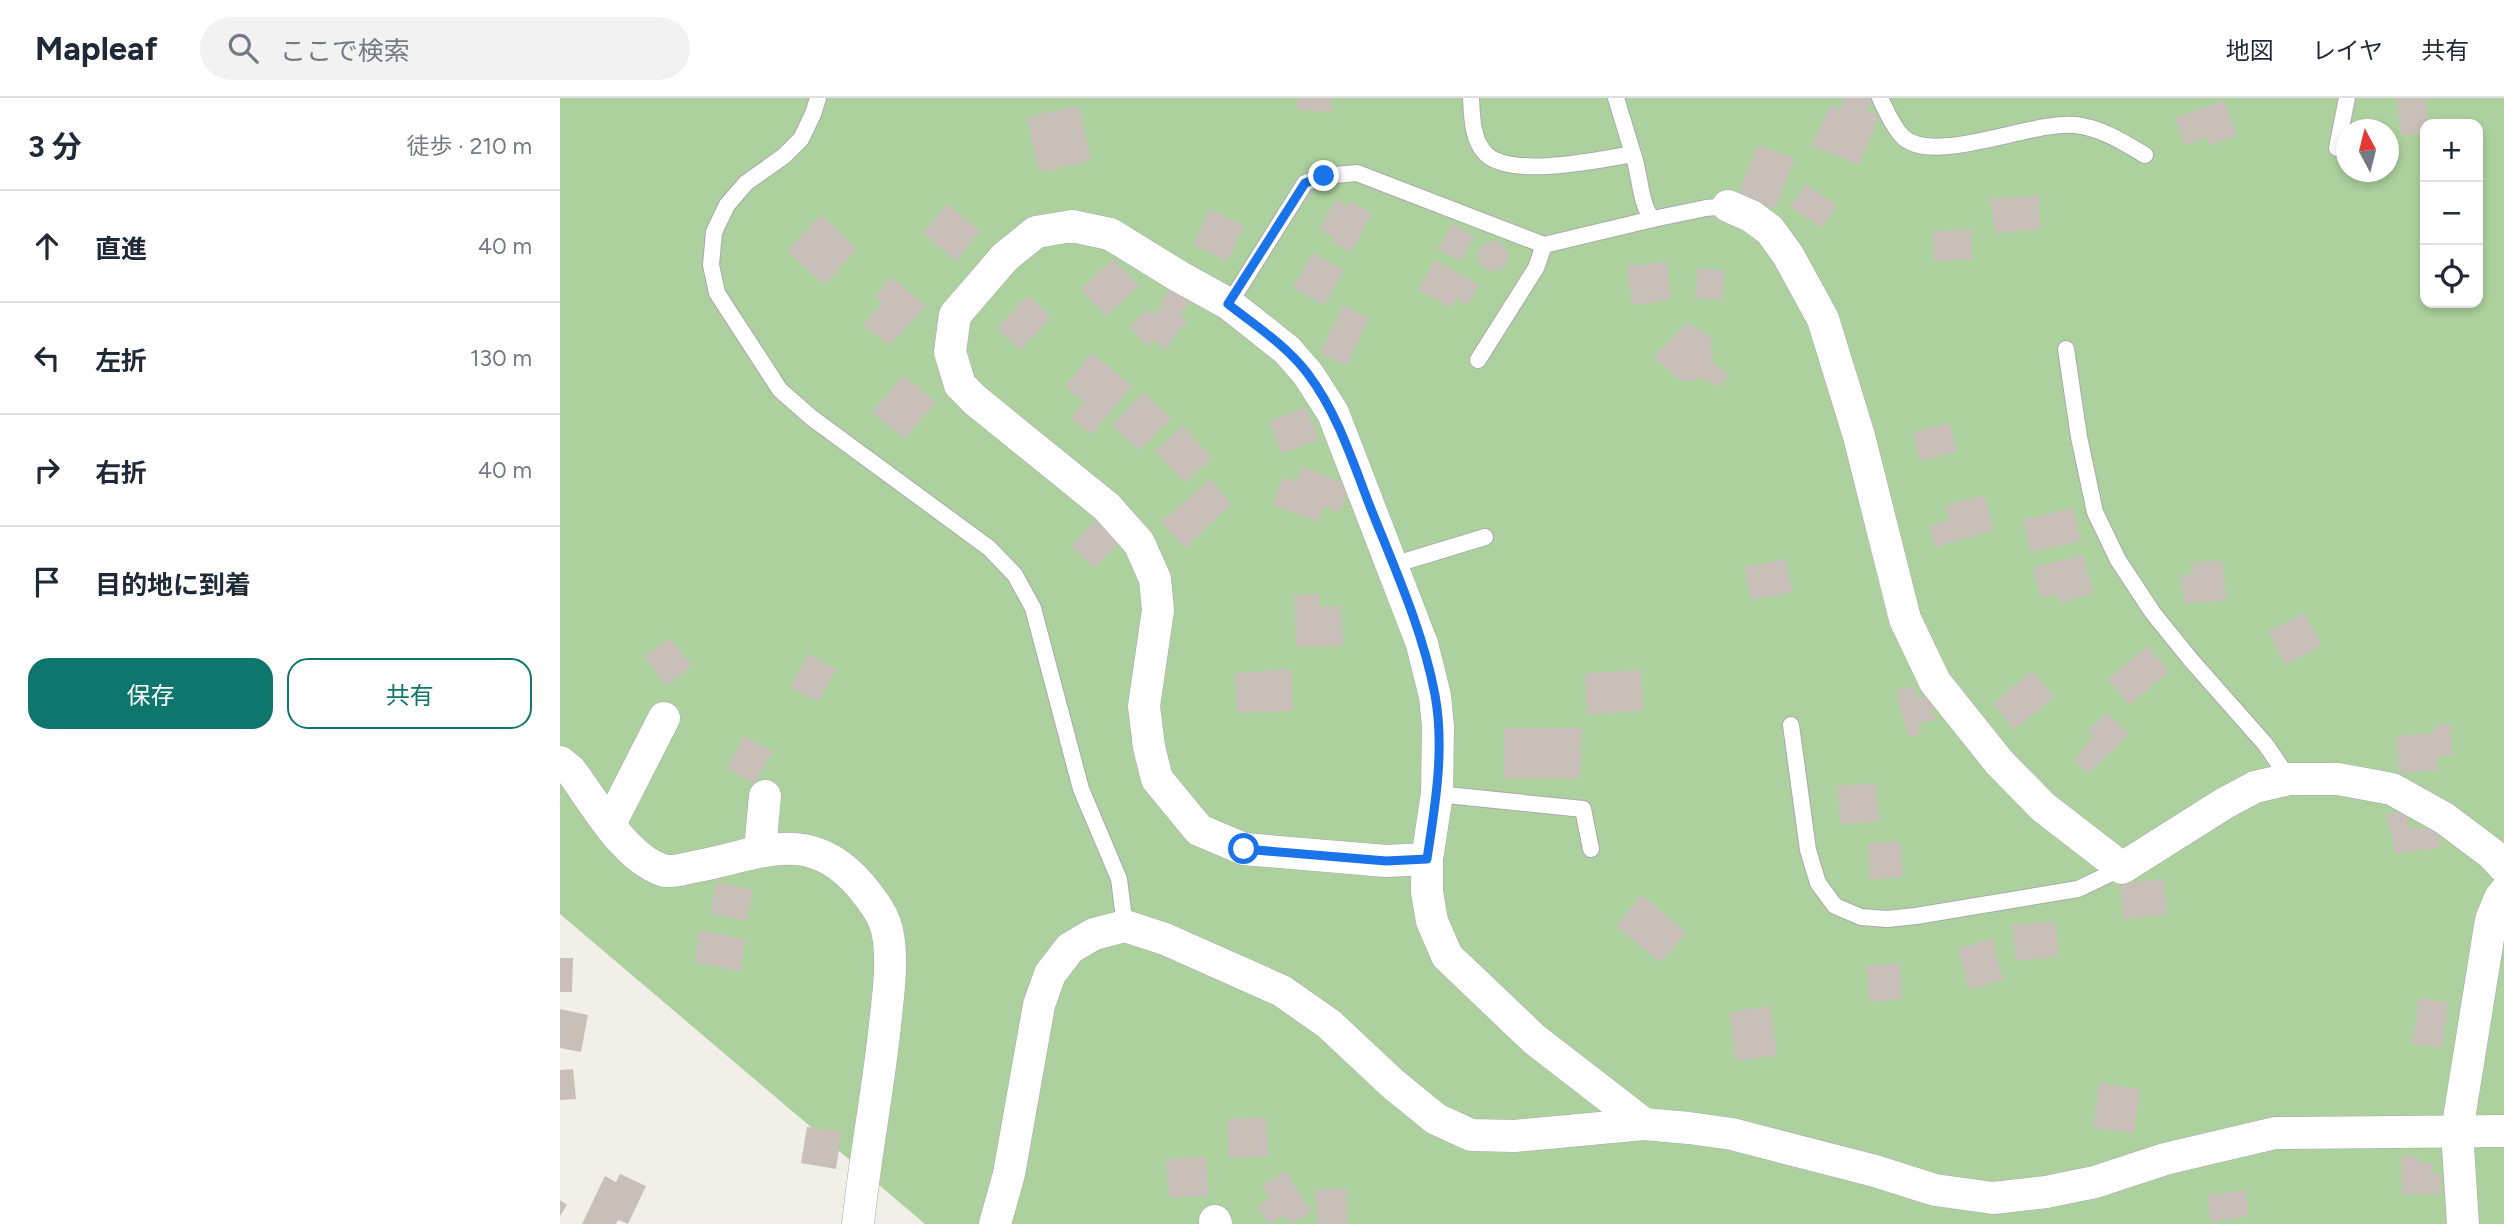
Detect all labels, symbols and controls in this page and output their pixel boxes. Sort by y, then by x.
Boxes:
search box [200,17,690,80]
text: Mapleaf [35,29,158,68]
icon: search [224,29,262,67]
text: ここで検索 [280,35,410,67]
text: 地図 [2226,36,2274,65]
text: レイヤ [2312,36,2383,65]
text: 共有 [2421,36,2469,65]
north arrow [2336,119,2399,182]
map controls [2420,119,2483,308]
button: + [2420,119,2483,182]
text: 3 分 [28,128,82,165]
text: 徒歩 · 210 m [406,132,532,160]
route end [1308,160,1339,191]
button: − [2420,182,2483,245]
icon: ahead [28,227,66,265]
text: 40 m [478,232,532,260]
text: 直進 [95,233,147,265]
button: locate [2420,245,2483,308]
icon: left [28,339,66,377]
text: 130 m [470,344,532,372]
text: 左折 [95,345,147,377]
icon: right [28,451,66,489]
text: 40 m [478,456,532,484]
text: 右折 [95,457,147,489]
icon: arrive [28,563,66,601]
text: 目的地に到着 [95,569,251,601]
button: 保存 [28,658,273,729]
button: 共有 [287,658,532,729]
route start [1228,833,1259,864]

